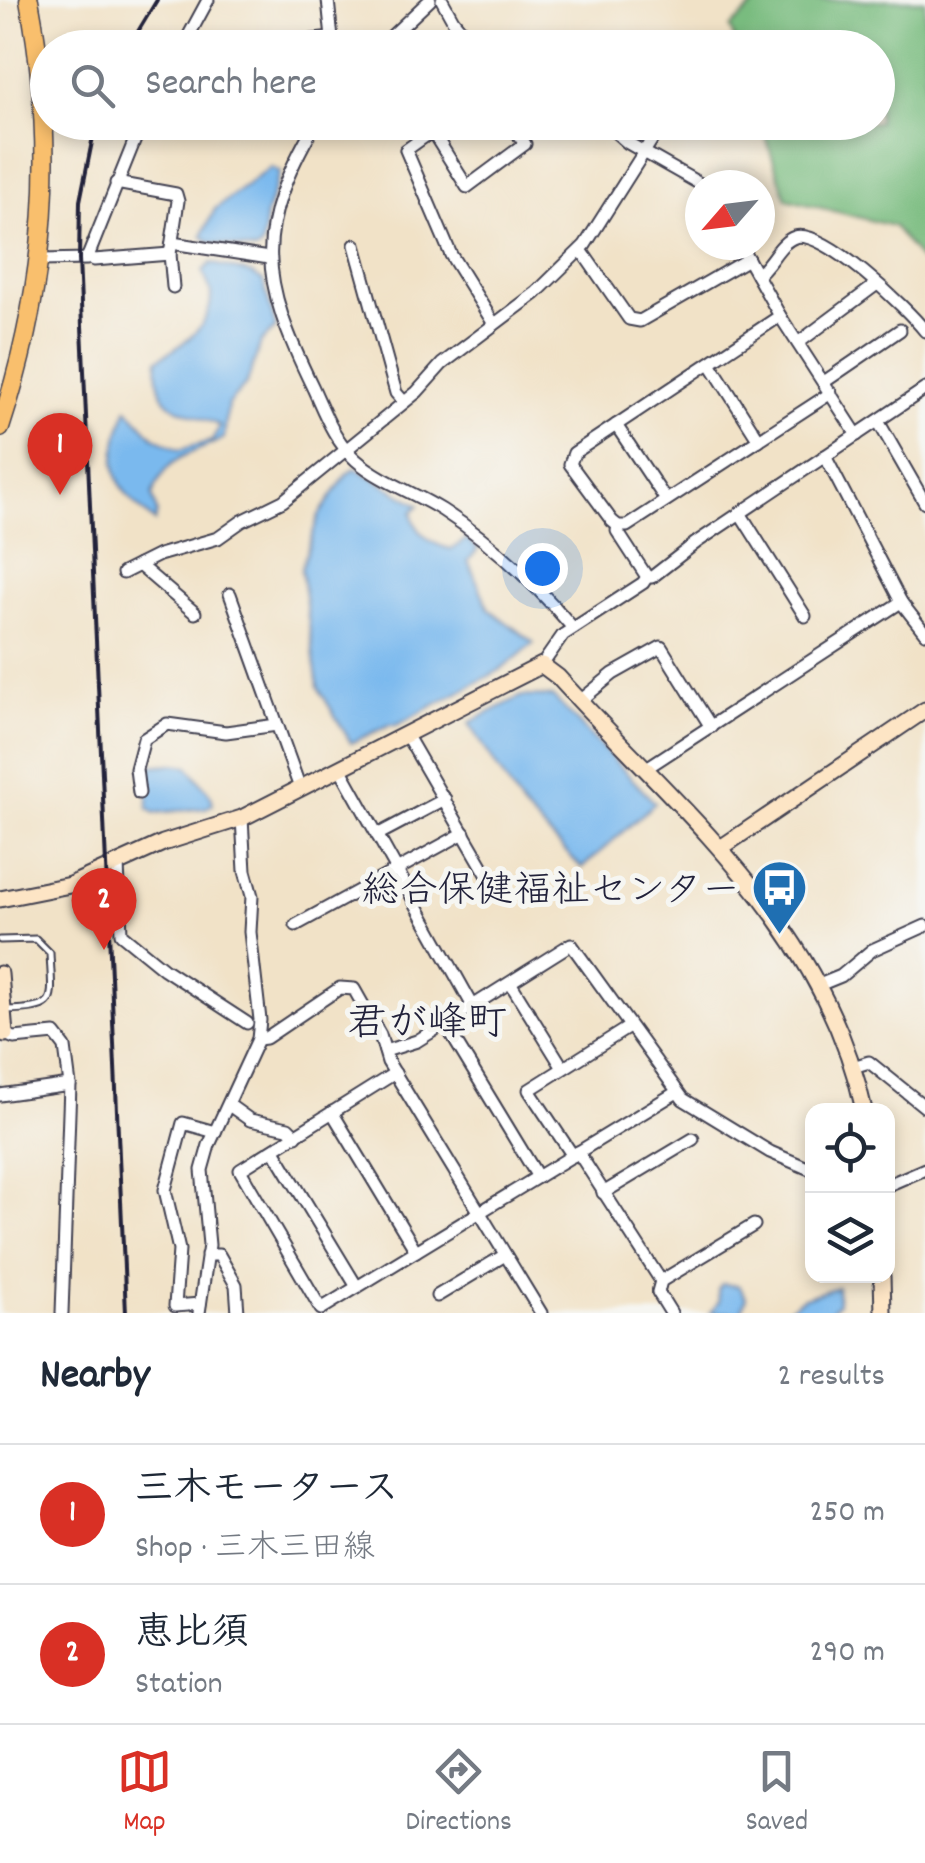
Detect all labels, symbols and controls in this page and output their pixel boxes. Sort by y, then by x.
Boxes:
search box [30,30,895,140]
icon: search [65,58,120,113]
text: Search here [145,58,317,113]
north arrow [685,170,775,260]
pin: 1 [28,412,92,495]
your location [517,543,568,594]
bus stop icon: 総合保健福祉センター [749,858,809,937]
place label: 総合保健福祉センター [362,866,740,921]
pin: 2 [72,868,136,950]
district label: 君が峰町 [347,998,507,1055]
map controls [805,1103,895,1283]
button: locate [805,1103,895,1193]
button: layers [805,1193,895,1283]
text: Nearby [40,1348,150,1408]
text: 2 results [778,1355,885,1401]
text: 三木モータース [135,1464,399,1519]
text: 1 [69,1491,76,1537]
text: 250 m [809,1491,885,1537]
text: Shop · 三木三田線 [135,1527,375,1573]
text: 恵比須 [135,1608,249,1663]
text: 2 [66,1631,79,1677]
text: 290 m [810,1631,885,1677]
text: Station [135,1663,223,1709]
tab: Map [117,1744,172,1844]
tab: Directions [406,1744,512,1844]
tab: Saved [746,1744,808,1844]

